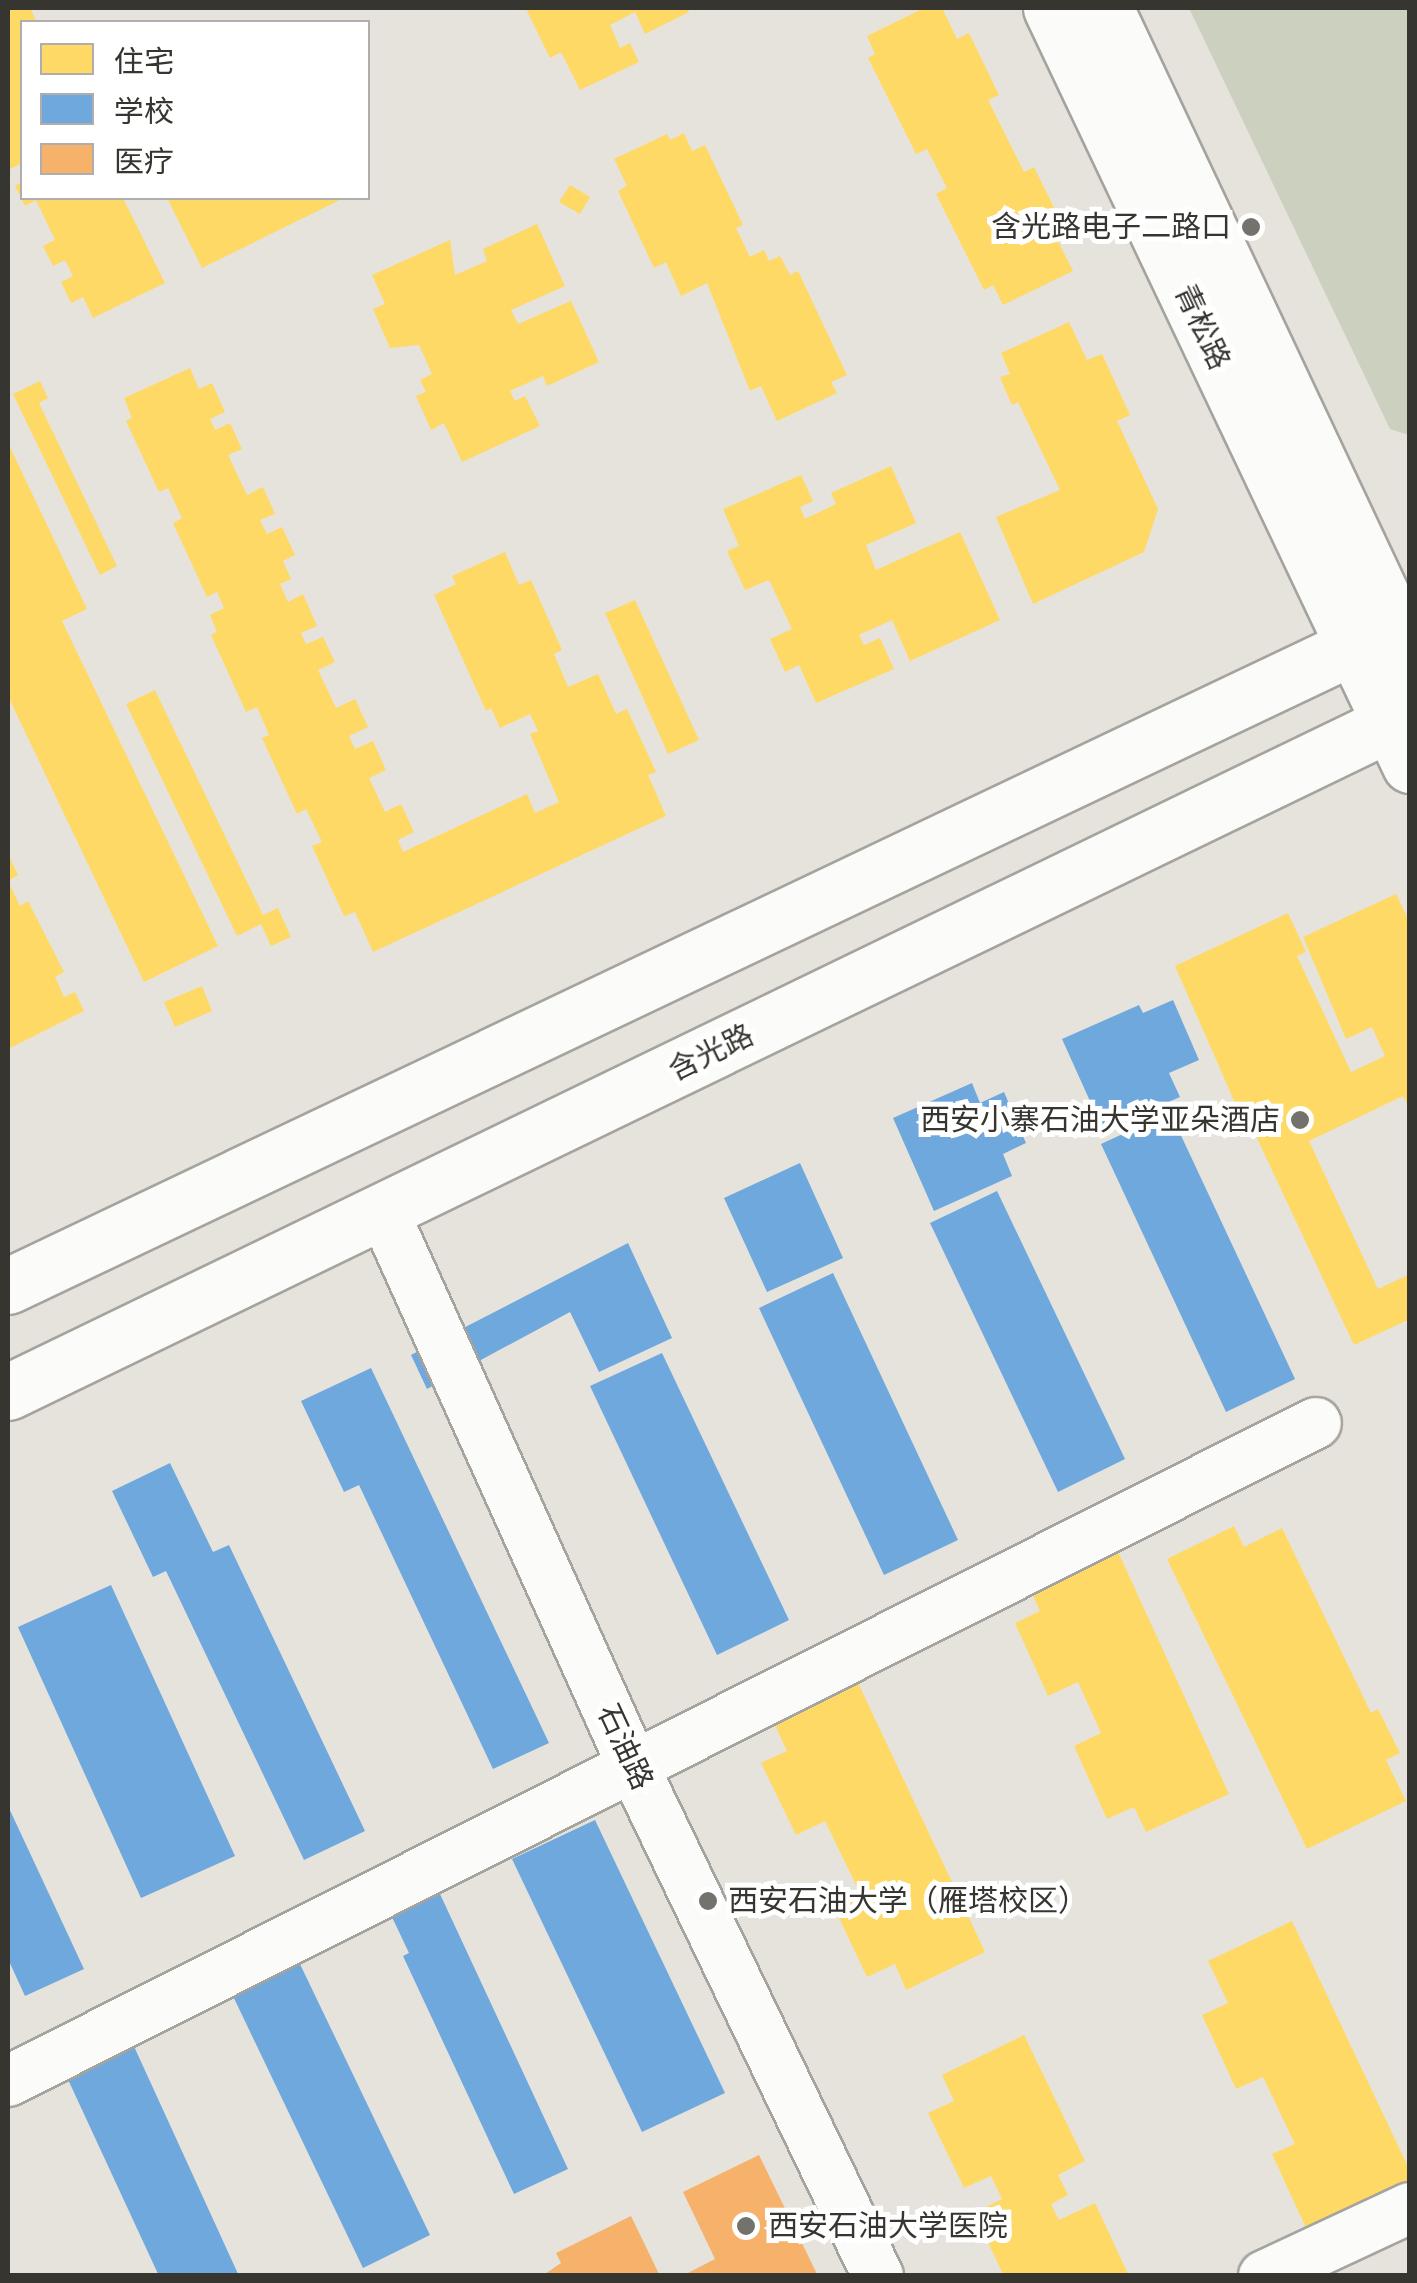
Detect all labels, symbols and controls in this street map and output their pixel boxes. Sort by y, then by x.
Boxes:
legend [20,20,370,200]
text: 住宅 [114,42,174,81]
text: 学校 [114,92,174,131]
text: 医疗 [114,142,174,181]
place label: 含光路电子二路口 [991,209,1231,245]
marker: 含光路电子二路口 [1240,216,1262,238]
street label: 青松路 [1167,279,1237,375]
street label: 含光路 [663,1017,759,1089]
place label: 西安小寨石油大学亚朵酒店 [920,1102,1280,1138]
marker: 西安小寨石油大学亚朵酒店 [1289,1109,1311,1131]
street label: 石油路 [590,1699,660,1795]
place label: 西安石油大学（雁塔校区） [728,1883,1088,1919]
marker: 西安石油大学（雁塔校区） [697,1890,719,1912]
place label: 西安石油大学医院 [768,2208,1008,2244]
marker: 西安石油大学医院 [733,2213,759,2239]

